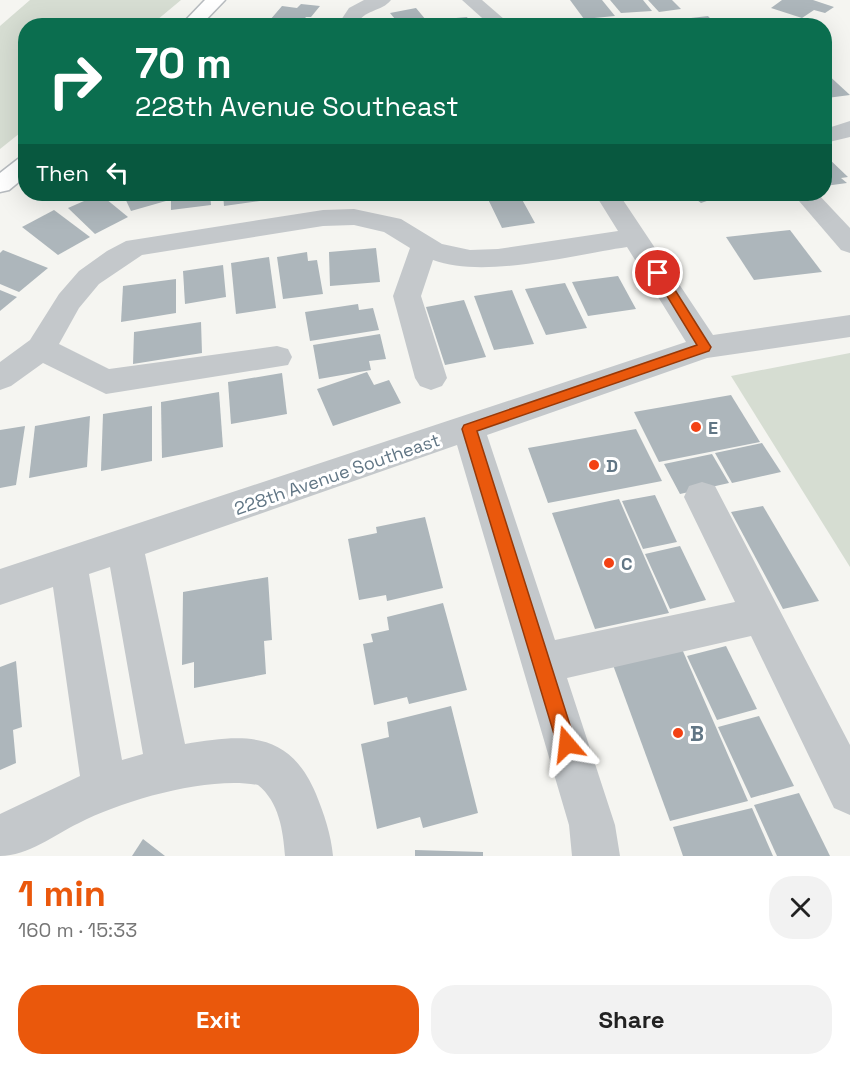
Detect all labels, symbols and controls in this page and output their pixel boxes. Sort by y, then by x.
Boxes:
text: 70 m [135,37,232,90]
icon: right [36,42,114,120]
text: 228th Avenue Southeast [135,89,459,124]
icon: left [101,156,134,189]
text: Then [36,159,89,187]
pin [632,247,683,298]
icon: arrive [641,256,674,289]
place label: E [708,416,718,439]
marker: E [689,420,703,434]
street label: 228th Avenue Southeast [231,428,443,520]
place label: D [606,454,618,477]
marker: D [587,458,601,472]
place label: C [621,552,633,575]
marker: C [602,556,616,570]
position arrow [535,712,599,776]
place label: B [690,720,704,747]
marker: B [671,726,685,740]
text: 1 min [18,871,106,917]
button: close [769,876,832,939]
text: 160 m · 15:33 [18,917,137,943]
button: Exit [18,985,419,1054]
button: Share [431,985,832,1054]

